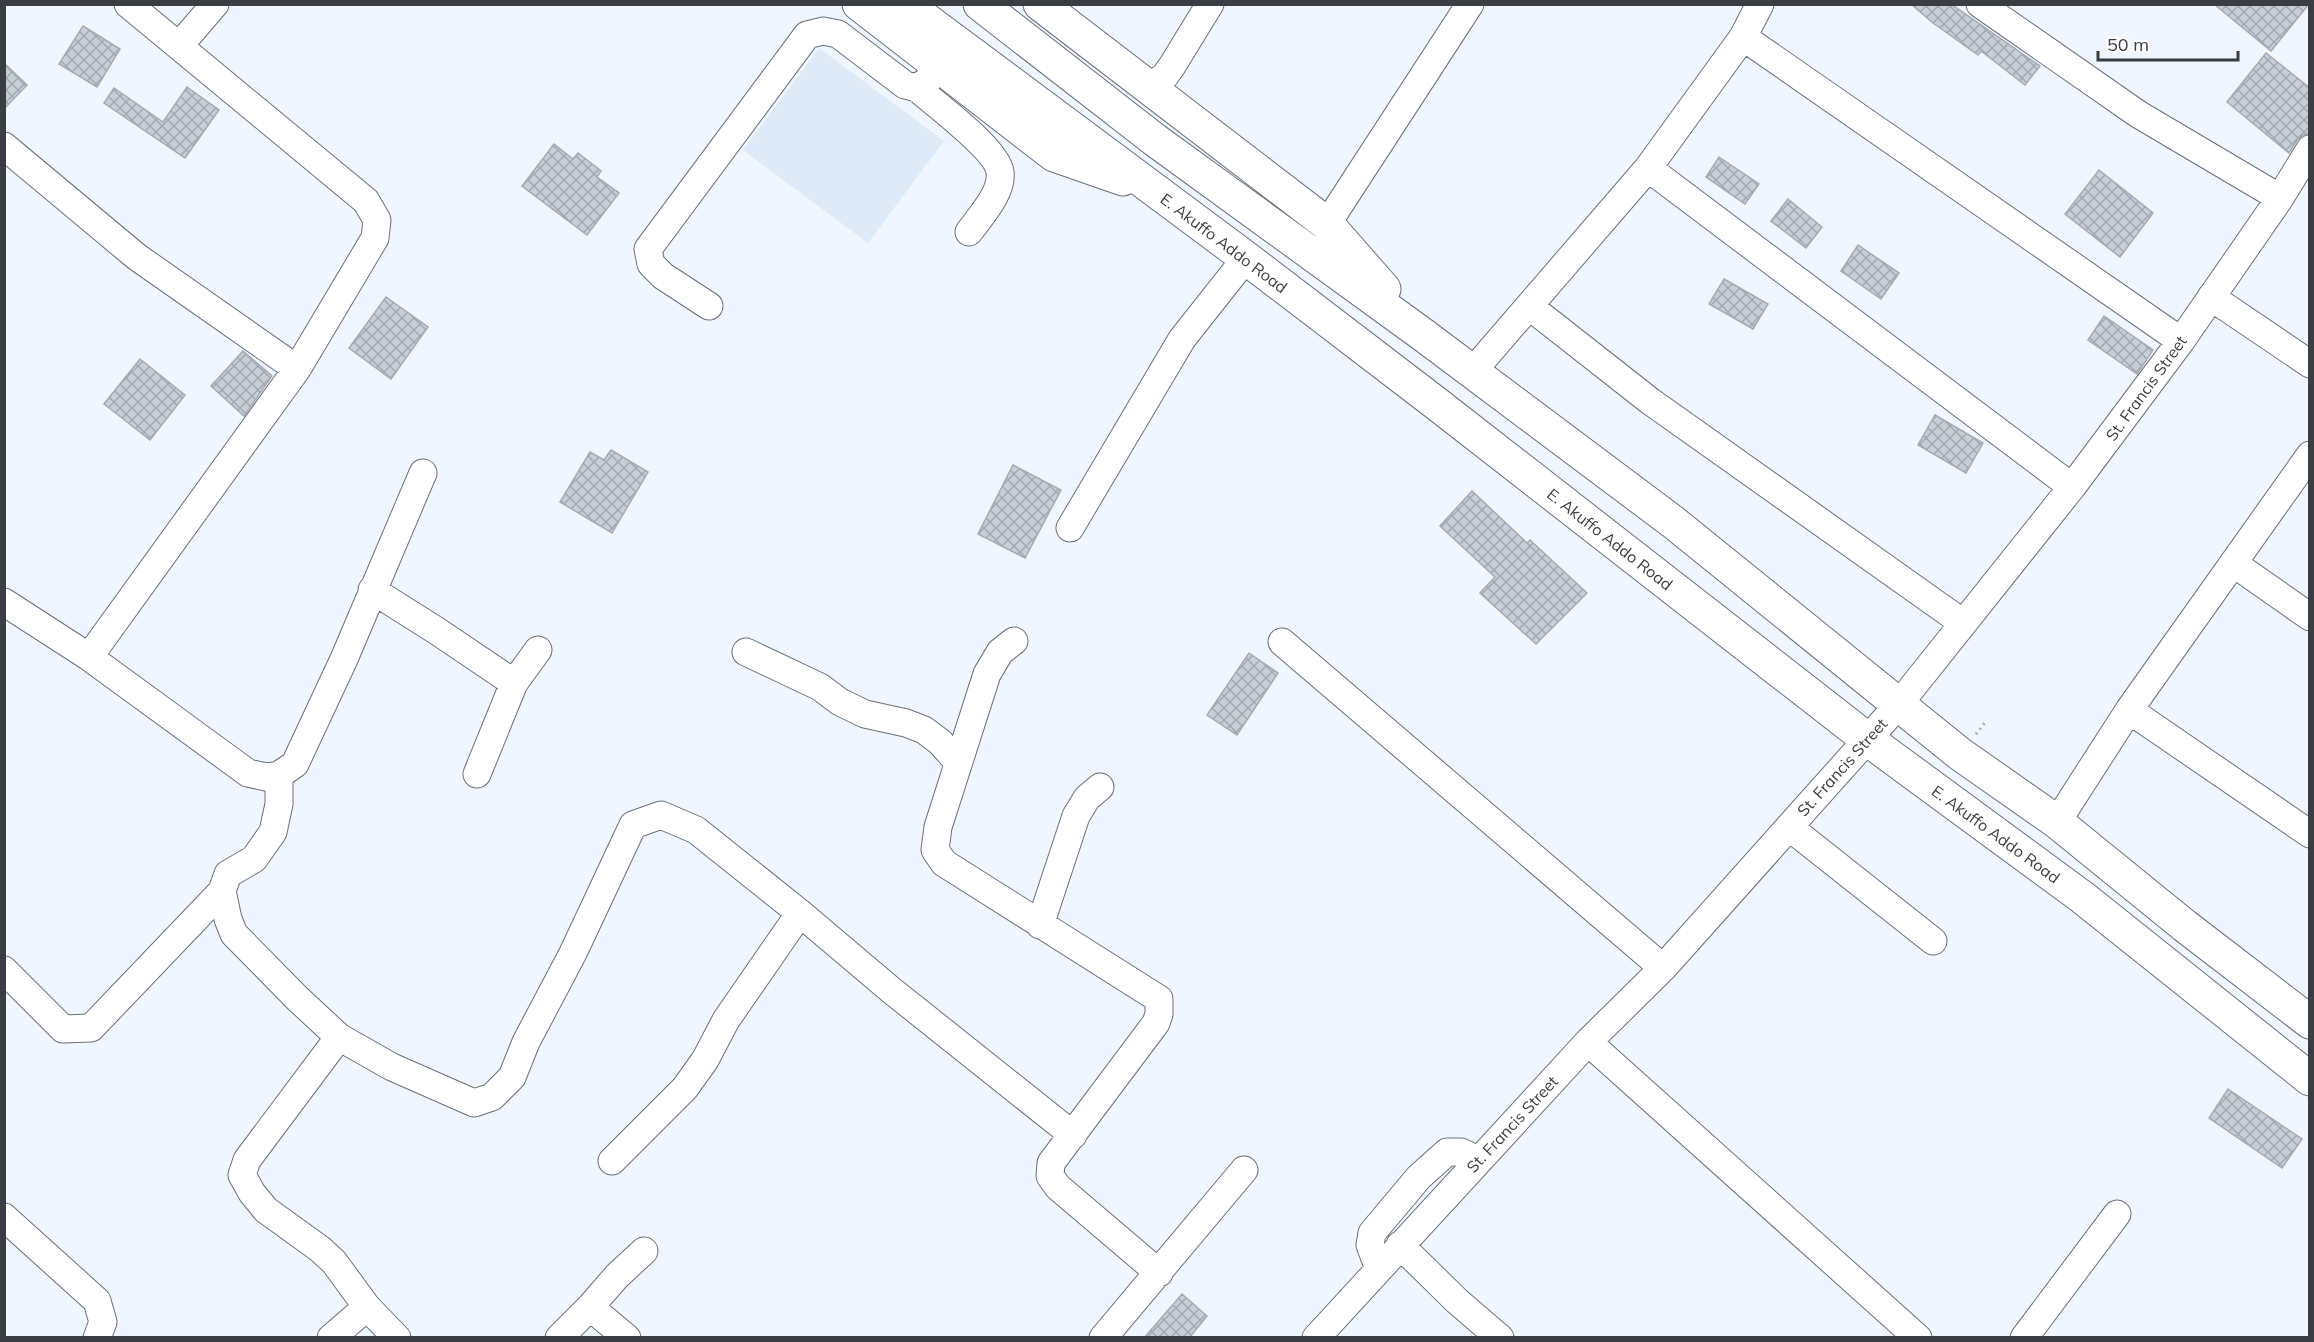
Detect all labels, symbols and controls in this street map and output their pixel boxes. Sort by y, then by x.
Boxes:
scale bar [2098,24,2238,62]
text: 50 m [2107,33,2149,56]
street label: E. Akuffo Addo Road [1157,189,1291,297]
street label: St. Francis Street [2101,331,2191,445]
street label: E. Akuffo Addo Road [1543,484,1677,594]
street label: St. Francis Street [1793,713,1892,820]
street label: E. Akuffo Addo Road [1928,781,2064,887]
street label: St. Francis Street [1462,1071,1562,1177]

